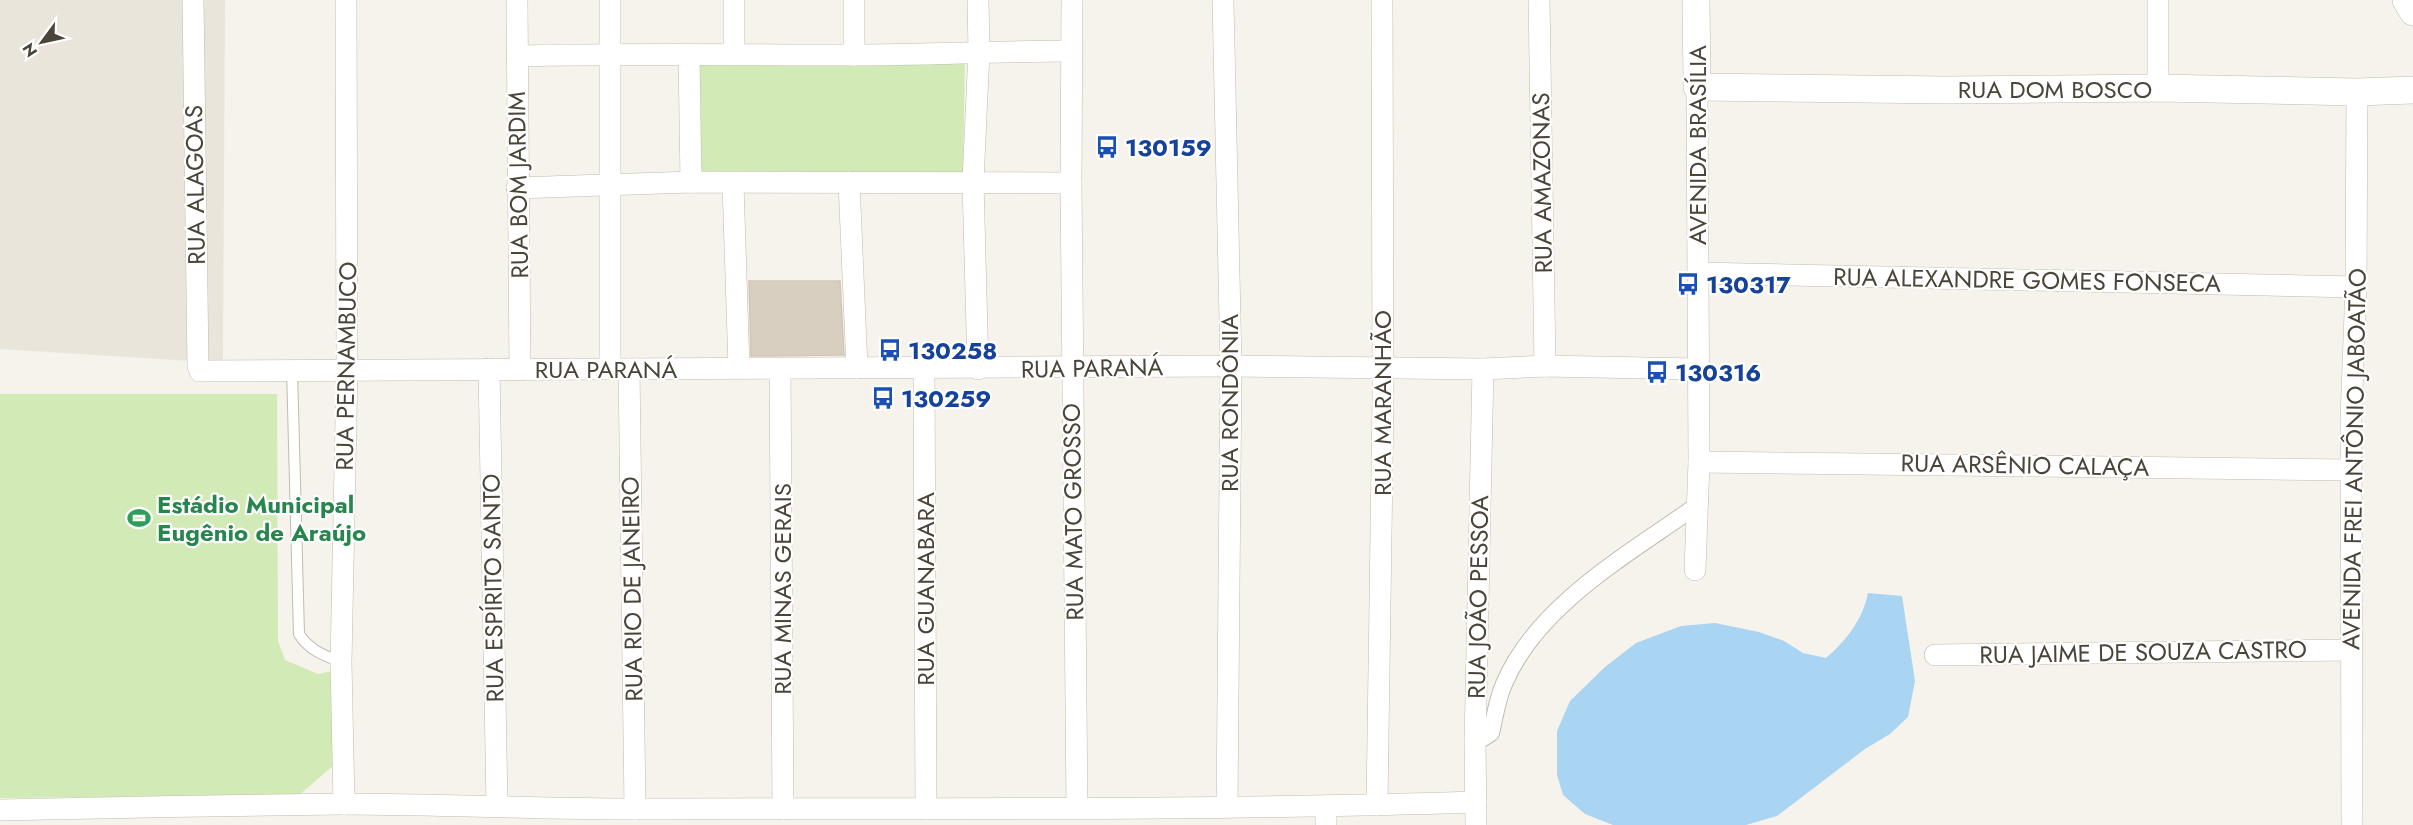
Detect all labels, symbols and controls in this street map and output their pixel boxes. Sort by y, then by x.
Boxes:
north arrow [12,12,72,72]
text: N [17,38,43,61]
street label: AVENIDA BRASÍLIA [1680,45,1715,245]
street label: RUA DOM BOSCO [1958,72,2152,107]
street label: RUA BOM JARDIM [499,91,537,279]
street label: RUA AMAZONAS [1523,92,1561,274]
street label: RUA ALAGOAS [176,105,214,265]
place label: 130159 [1125,130,1212,165]
bus stop icon: 130159 [1094,134,1120,160]
street label: RUA ALEXANDRE GOMES FONSECA [1833,259,2221,301]
street label: RUA PERNAMBUCO [327,261,365,471]
place label: 130317 [1706,267,1791,302]
street label: AVENIDA FREI ANTÔNIO JABOATÃO [2333,268,2375,650]
bus stop icon: 130317 [1675,271,1701,297]
street label: RUA MARANHÃO [1365,310,1400,496]
street label: RUA RONDÔNIA [1212,314,1247,492]
place label: 130258 [908,333,997,368]
bus stop icon: 130258 [877,337,903,363]
street label: RUA PARANÁ [1020,349,1164,387]
street label: RUA PARANÁ [535,352,677,387]
place label: 130316 [1675,355,1761,390]
bus stop icon: 130316 [1644,359,1670,385]
place label: 130259 [901,381,991,416]
bus stop icon: 130259 [870,385,896,411]
street label: RUA MATO GROSSO [1054,403,1092,621]
street label: RUA ARSÊNIO CALAÇA [1900,445,2150,485]
street label: RUA ESPÍRITO SANTO [474,473,512,703]
street label: RUA RIO DE JANEIRO [613,476,651,702]
street label: RUA MINAS GERAIS [765,483,800,695]
place label: Estádio Municipal Eugênio de Araújo [157,487,366,550]
street label: RUA GUANABARA [908,492,943,686]
street label: RUA JOÃO PESSOA [1459,495,1497,699]
sports icon: Estádio Municipal Eugênio de Araújo [126,505,152,531]
street label: RUA JAIME DE SOUZA CASTRO [1979,632,2307,672]

